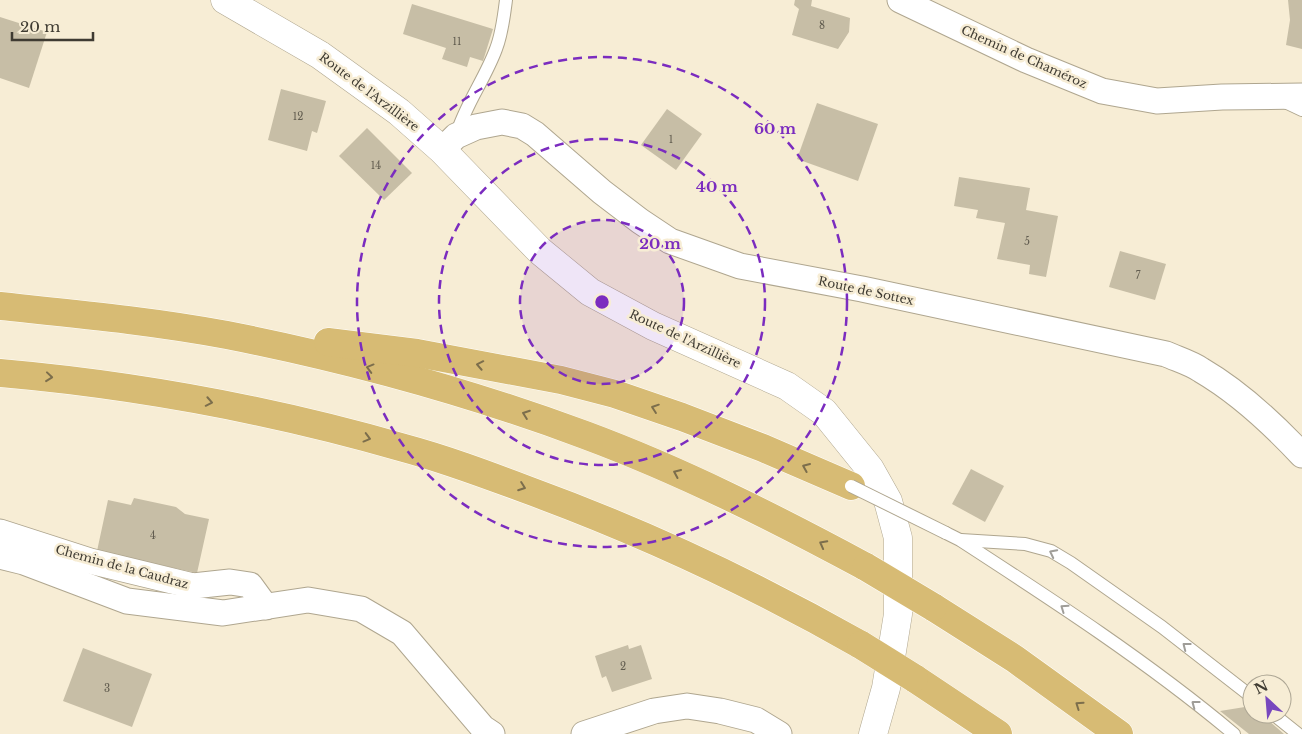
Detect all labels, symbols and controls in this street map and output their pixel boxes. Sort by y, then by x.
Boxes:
scale bar [12,10,94,42]
text: 20 m [20,17,60,36]
house number: 8 [819,19,825,32]
street label: Chemin de Chaméroz [959,22,1090,91]
house number: 11 [453,35,461,48]
street label: Route de l'Arzillière [316,49,422,134]
house number: 12 [293,110,303,123]
text: 60 m [754,119,796,138]
house number: 1 [669,133,673,146]
house number: 14 [371,159,381,172]
text: 40 m [696,177,738,196]
text: 20 m [639,234,681,253]
house number: 5 [1024,235,1030,248]
house number: 7 [1135,269,1141,282]
street label: Route de Sottex [817,273,916,308]
centre of rings [593,293,611,311]
street label: Route de l'Arzillière [627,306,743,371]
one-way arrow [476,361,485,371]
one-way arrow [366,363,375,374]
one-way arrow [45,371,53,382]
one-way arrow [205,396,213,407]
one-way arrow [651,404,660,414]
one-way arrow [522,410,531,420]
one-way arrow [363,432,372,443]
one-way arrow [802,462,811,473]
one-way arrow [673,469,682,480]
one-way arrow [517,481,526,491]
house number: 4 [150,529,156,542]
one-way arrow [820,540,829,550]
street label: Chemin de la Caudraz [54,542,191,592]
one-way arrow [1049,549,1058,559]
one-way arrow [1060,605,1070,614]
one-way arrow [1183,643,1192,651]
house number: 2 [620,660,626,673]
north arrow [1242,674,1292,724]
text: N [1251,676,1271,698]
house number: 3 [104,682,110,695]
one-way arrow [1191,701,1201,710]
one-way arrow [1076,702,1085,711]

